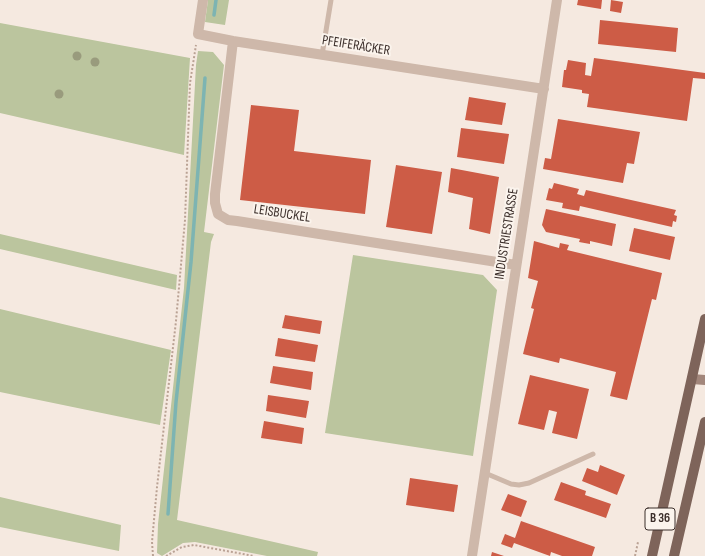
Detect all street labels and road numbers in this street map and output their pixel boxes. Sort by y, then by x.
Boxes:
street label: PFEIFERÄCKER [321,32,391,60]
street label: INDUSTRIESTRASSE [492,187,522,281]
street label: LEISBUCKEL [253,201,311,227]
road number: B 36 [645,508,675,530]

